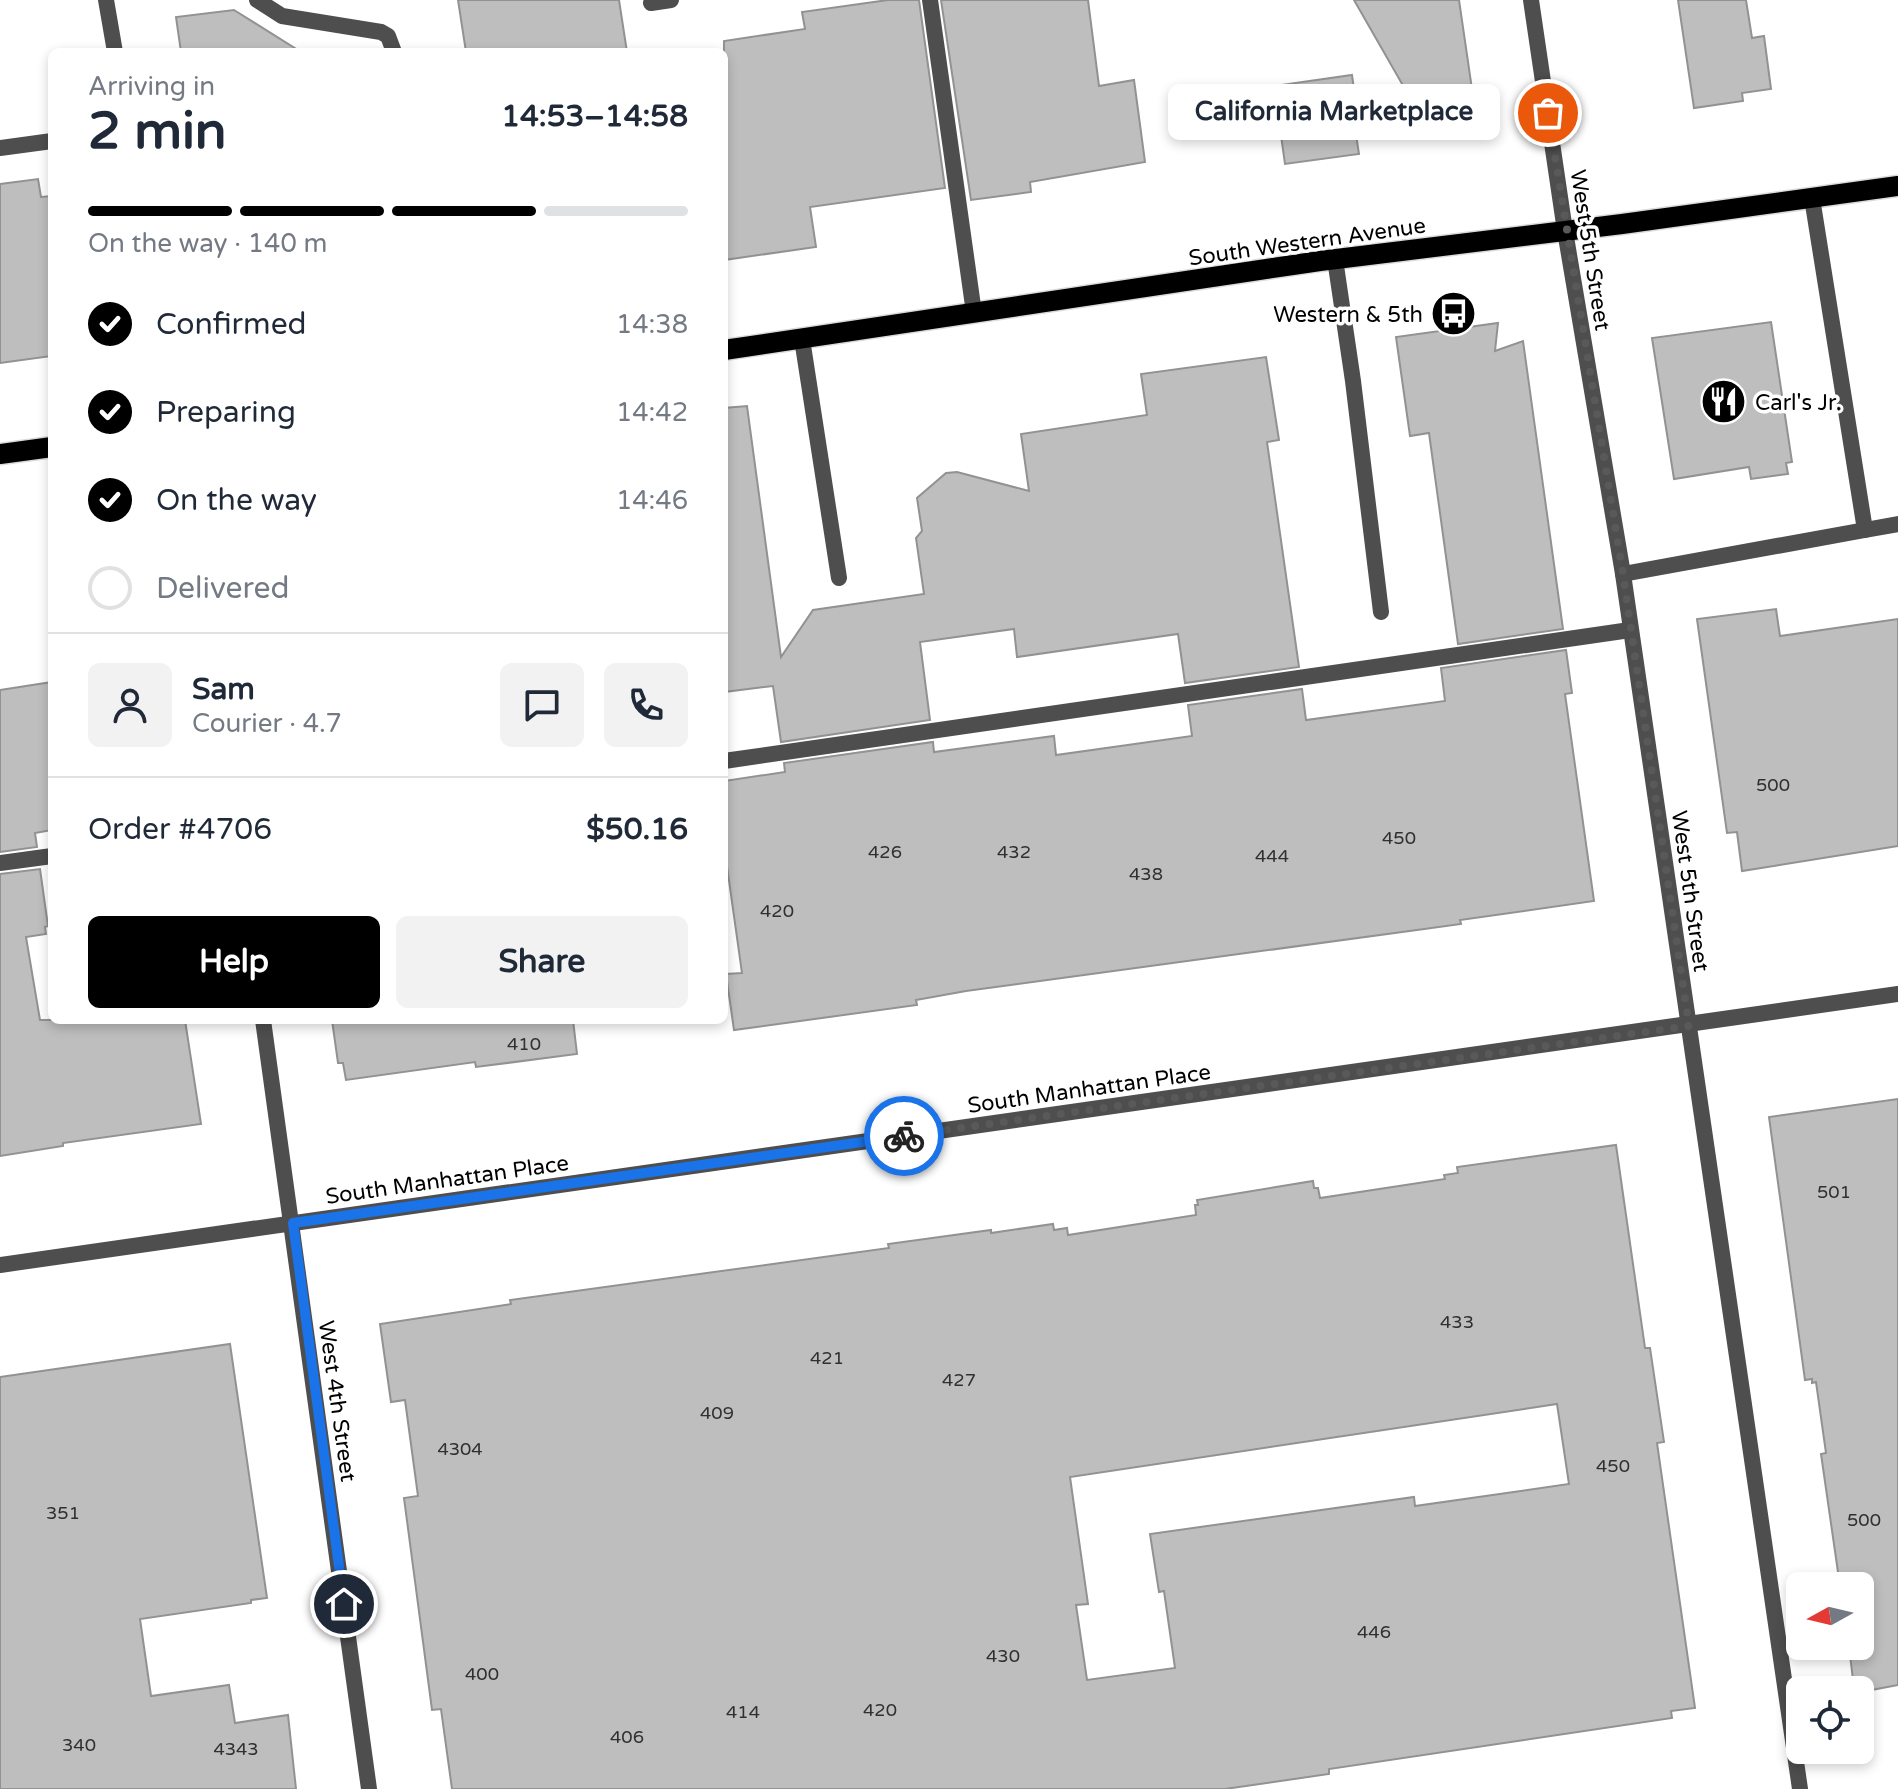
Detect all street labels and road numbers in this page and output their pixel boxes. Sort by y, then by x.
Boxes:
street label: West 5th Street [1564,168,1616,332]
street label: South Western Avenue [1187,212,1427,271]
street label: West 5th Street [1666,809,1714,973]
street label: South Manhattan Place [966,1059,1212,1119]
street label: South Manhattan Place [324,1150,570,1210]
street label: West 4th Street [313,1319,361,1483]

